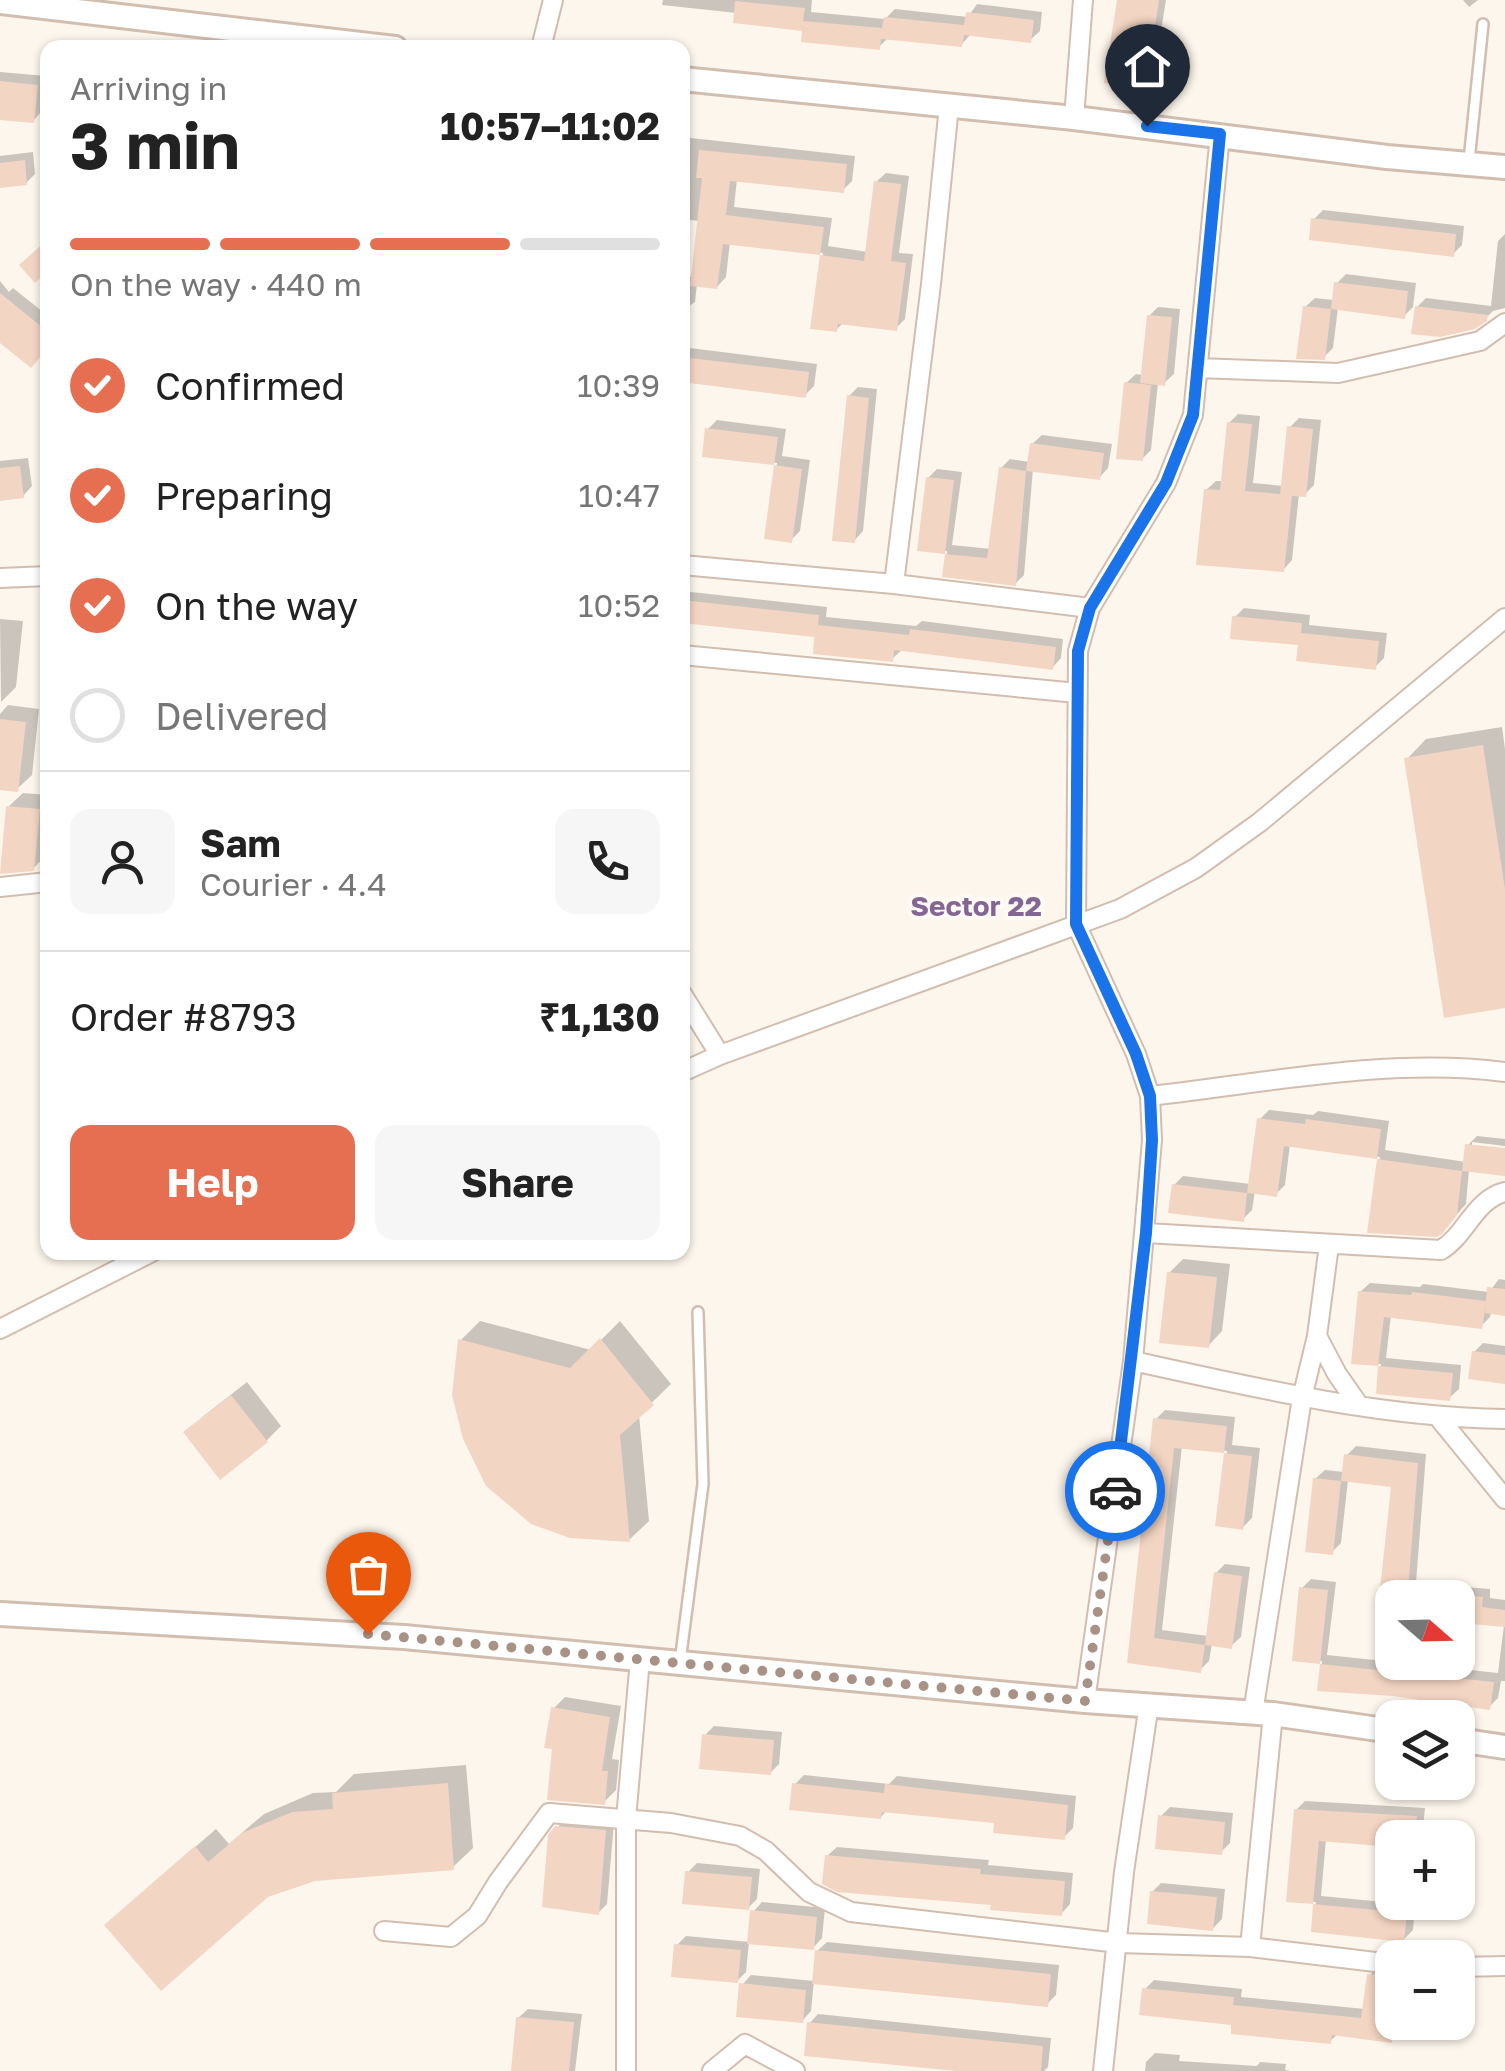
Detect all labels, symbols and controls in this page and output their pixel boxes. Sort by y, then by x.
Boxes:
pin [1105,24,1190,127]
icon: home [1120,39,1175,94]
text: Arriving in [70,69,227,107]
text: 10:57–11:02 [440,103,660,148]
text: 3 min [70,105,240,183]
text: On the way · 440 m [70,265,362,303]
icon: check [70,358,125,413]
text: Confirmed [155,363,345,408]
text: 10:39 [577,366,660,404]
icon: check [70,468,125,523]
text: Preparing [155,473,333,518]
text: 10:47 [579,476,660,514]
icon: check [70,578,125,633]
text: On the way [155,583,358,628]
text: 10:52 [578,586,660,624]
text: Delivered [155,693,328,738]
button: person [70,809,175,914]
button: phone [555,809,660,914]
text: Sam [200,820,281,865]
text: Courier · 4.4 [200,865,387,903]
district label: Sector 22 [910,889,1042,922]
text: Order #8793 [70,994,297,1039]
text: ₹1,130 [539,994,660,1039]
button: Help [70,1125,355,1240]
button: Share [375,1125,660,1240]
courier [1065,1441,1165,1541]
icon: car [1088,1464,1143,1519]
pin [326,1532,411,1635]
icon: bag [341,1547,396,1602]
north arrow [1375,1580,1475,1680]
map controls [1375,1580,1475,2040]
button: layers [1375,1700,1475,1800]
button: + [1375,1820,1475,1920]
button: − [1375,1940,1475,2040]

